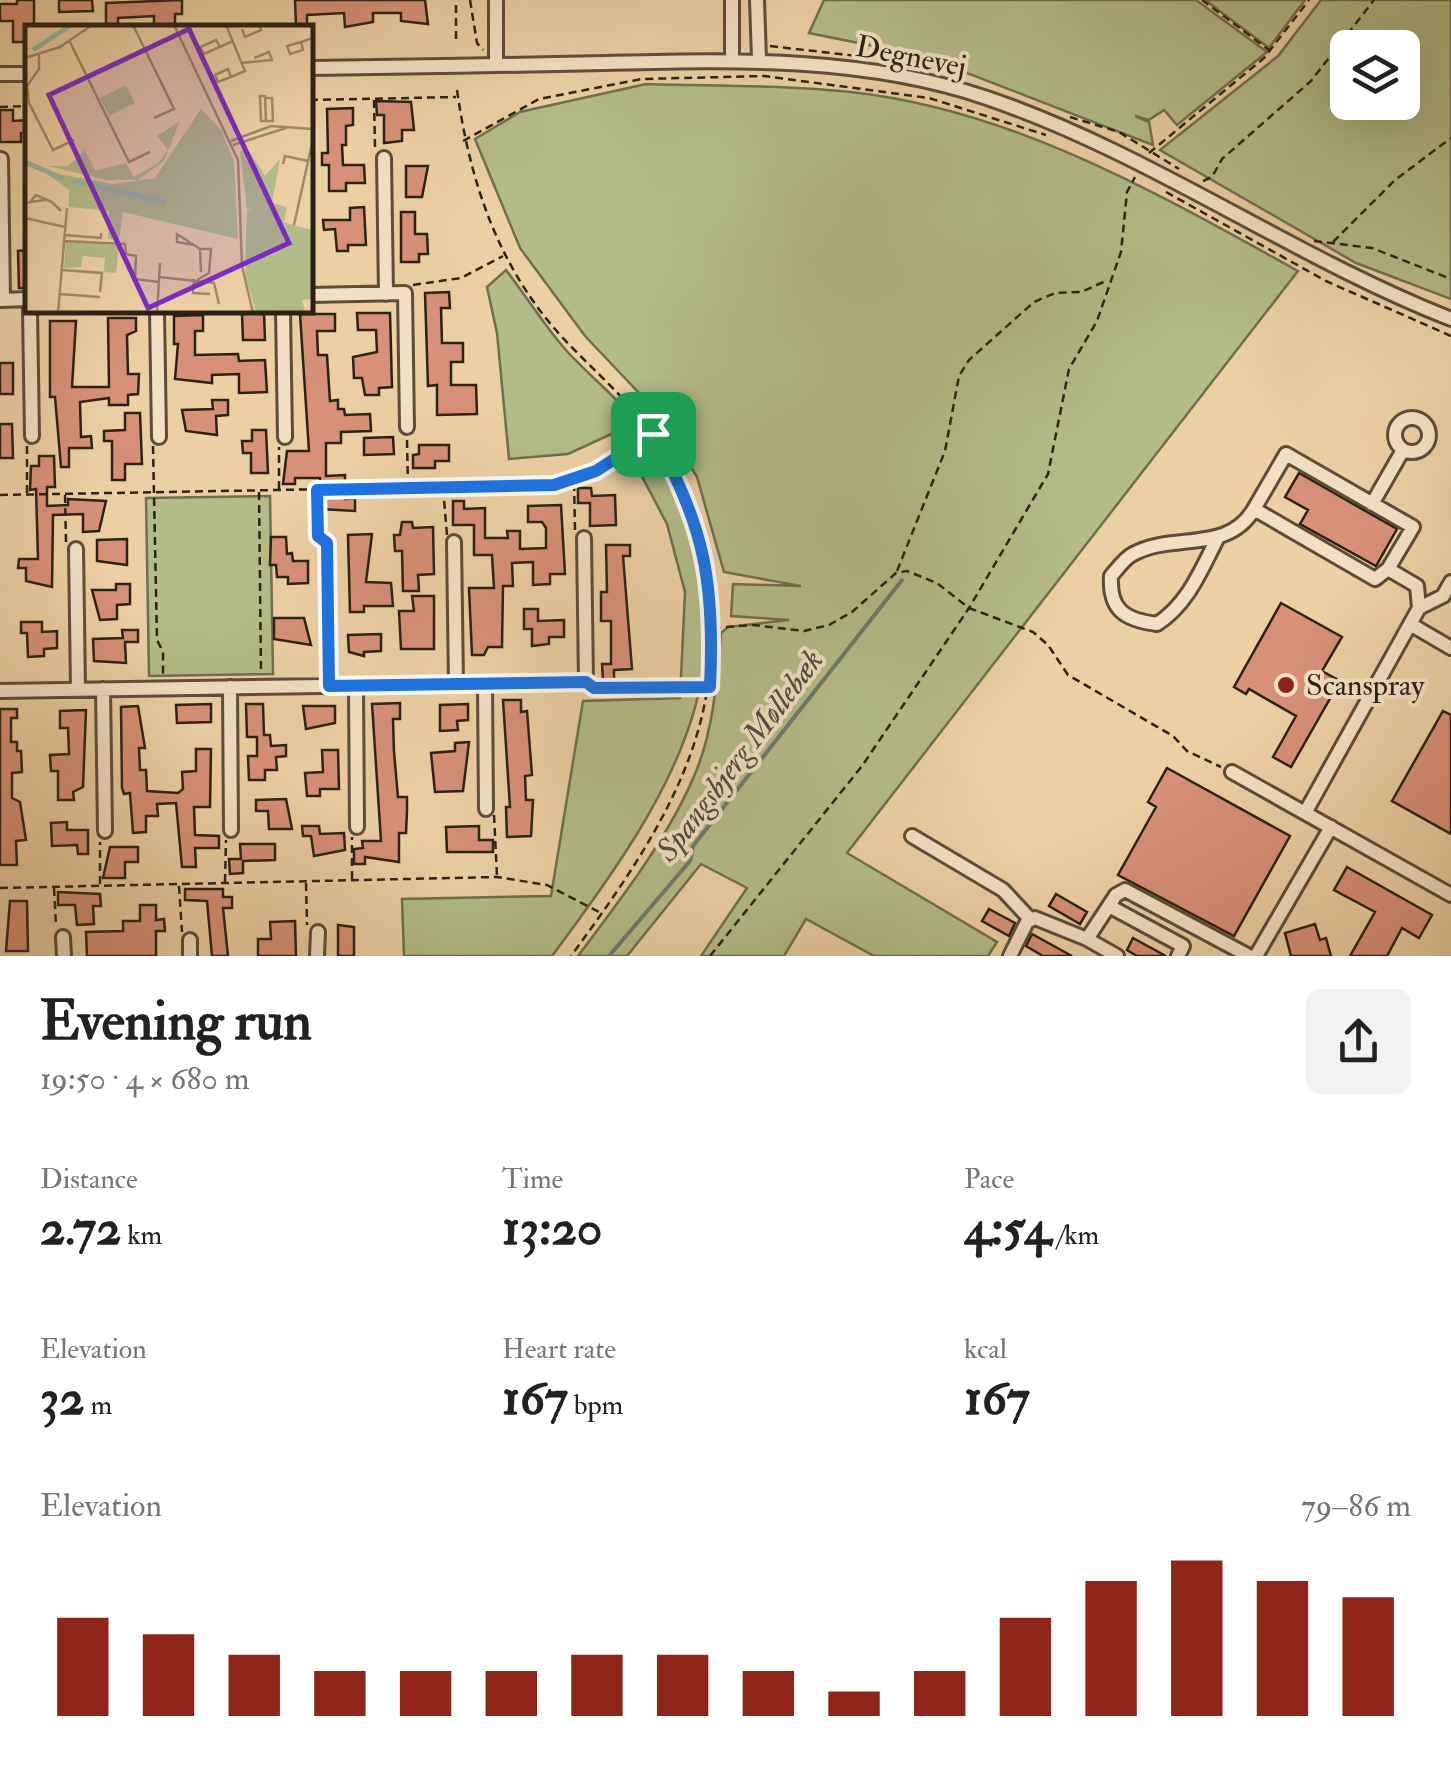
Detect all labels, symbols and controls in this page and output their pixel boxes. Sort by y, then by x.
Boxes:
inset map [25,25,312,312]
street label: Degnevej [852,28,969,85]
map controls [1330,30,1420,120]
button: layers [1330,30,1420,120]
pin [611,392,696,477]
icon: arrive [626,407,681,462]
water label: Spangsbjerg Møllebæk [646,642,833,870]
place label: Scanspray [1306,667,1425,704]
marker: Scanspray [1275,674,1297,696]
text: Evening run [40,987,312,1056]
button: share [1306,989,1411,1094]
text: 19:50 · 4 × 680 m [40,1059,249,1099]
text: Distance [40,1162,138,1197]
text: Time [502,1162,563,1197]
text: Pace [964,1162,1014,1197]
text: 2.72 [40,1197,121,1260]
text: 13:20 [502,1197,602,1260]
text: 4:54 [964,1197,1051,1260]
text: km [121,1218,162,1253]
text: /km [1051,1218,1099,1253]
text: Elevation [40,1332,147,1367]
text: Heart rate [502,1332,616,1367]
text: kcal [964,1332,1007,1367]
text: 32 [40,1367,85,1430]
text: 167 [502,1367,568,1430]
text: 167 [964,1367,1030,1430]
text: m [85,1388,112,1423]
text: bpm [568,1388,623,1423]
text: Elevation [40,1486,162,1526]
text: 79–86 m [1301,1486,1411,1526]

